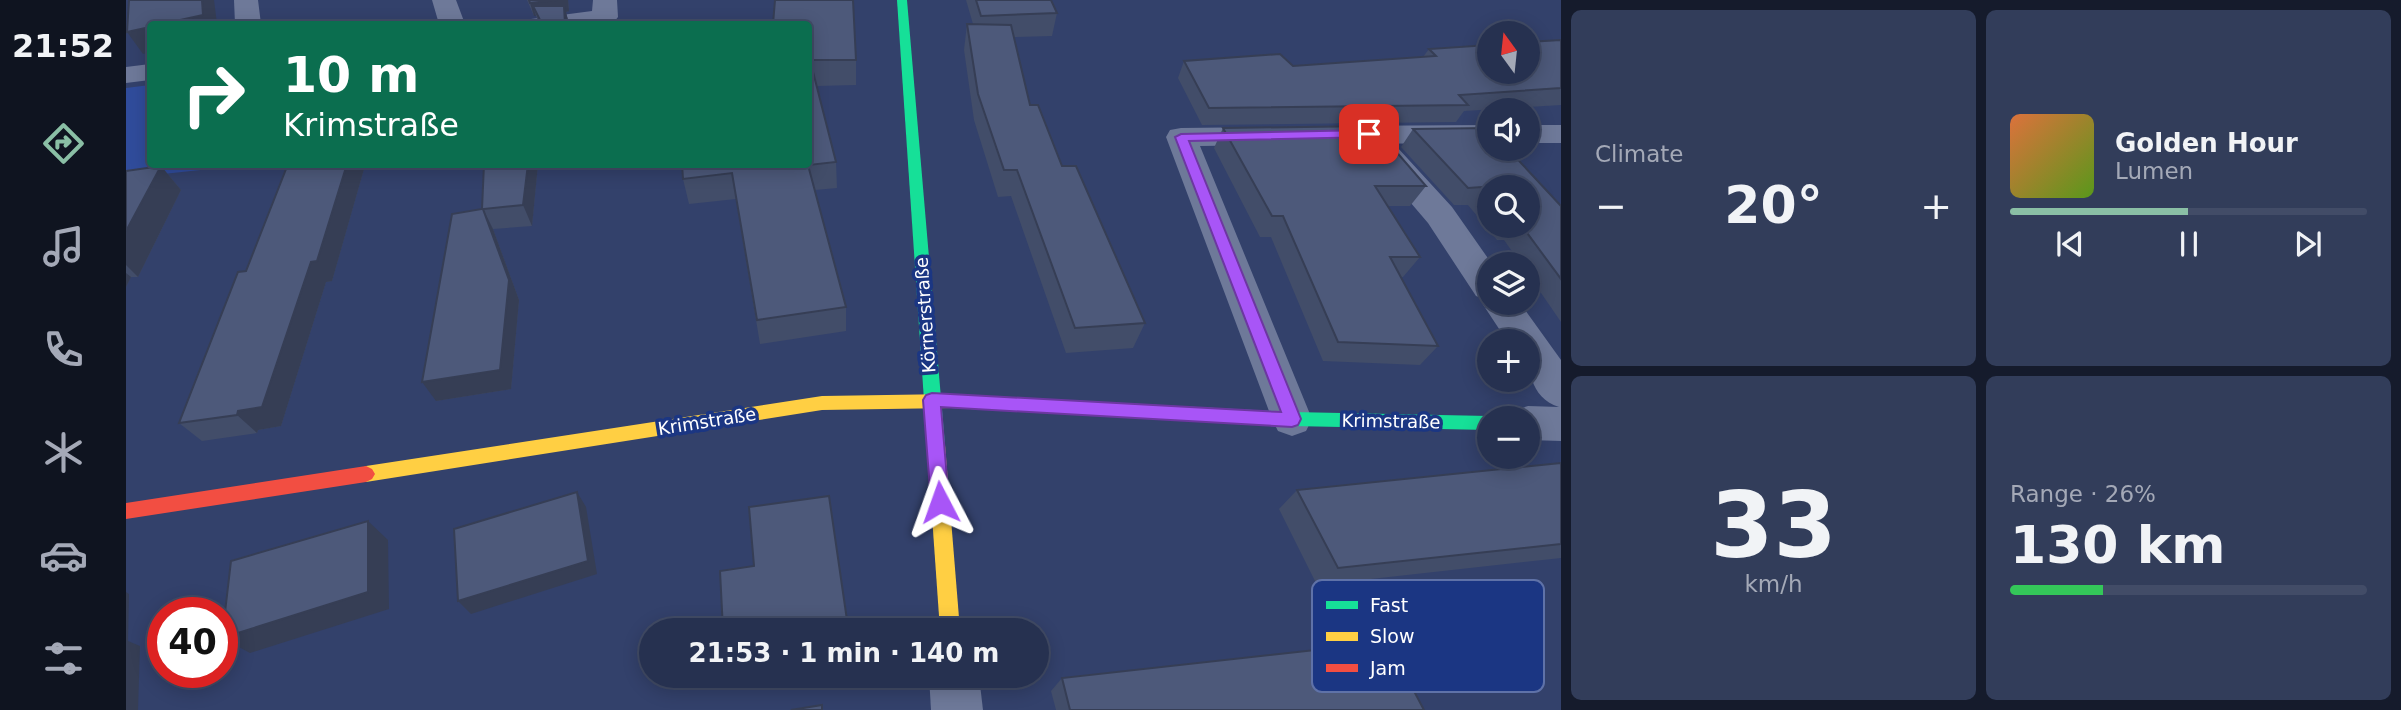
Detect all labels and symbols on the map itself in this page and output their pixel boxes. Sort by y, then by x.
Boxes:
north arrow [1477,21,1540,84]
pin [1339,104,1399,164]
street label: Körnerstraße [910,256,940,374]
street label: Krimstraße [656,403,758,439]
street label: Krimstraße [1341,410,1441,432]
position arrow [903,465,977,539]
legend [1312,580,1544,692]
text: Fast [1370,594,1408,616]
speed limit sign: 40 [147,597,238,688]
text: Slow [1370,625,1415,647]
text: Jam [1369,657,1406,679]

